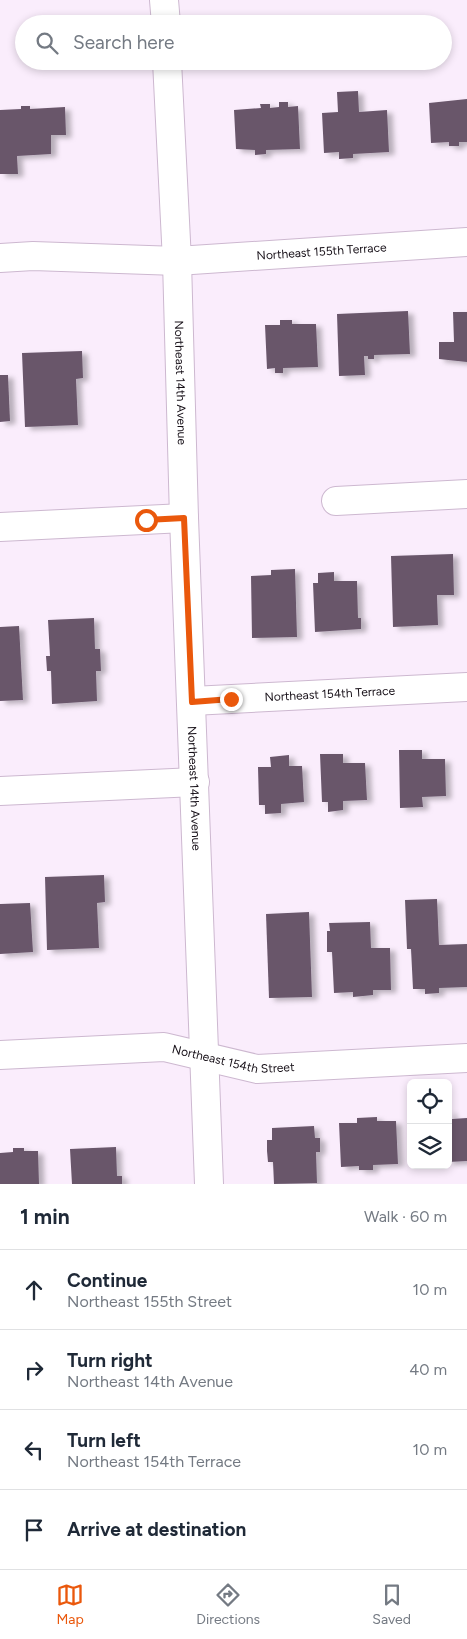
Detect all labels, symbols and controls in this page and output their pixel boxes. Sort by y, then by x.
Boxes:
search box [15,15,452,70]
icon: search [33,29,61,57]
text: Search here [73,31,175,54]
street label: Northeast 155th Terrace [256,240,387,263]
street label: Northeast 14th Avenue [172,320,189,446]
route start [135,509,158,532]
street label: Northeast 154th Terrace [264,684,396,704]
route end [220,688,243,711]
street label: Northeast 14th Avenue [185,726,204,851]
street label: Northeast 154th Street [171,1042,295,1076]
map controls [407,1079,452,1169]
button: locate [407,1079,452,1124]
button: layers [407,1124,452,1169]
text: 1 min [20,1204,70,1229]
text: Walk · 60 m [364,1207,447,1226]
text: Continue [67,1269,147,1292]
icon: ahead [20,1276,48,1304]
text: 10 m [413,1280,447,1299]
text: Northeast 155th Street [67,1292,232,1311]
text: Turn right [67,1349,153,1372]
icon: right [20,1356,48,1384]
text: 40 m [409,1360,447,1379]
text: Northeast 14th Avenue [67,1372,233,1391]
text: Turn left [67,1429,141,1452]
icon: left [20,1436,48,1464]
text: 10 m [413,1440,447,1459]
text: Northeast 154th Terrace [67,1452,241,1471]
icon: arrive [20,1516,48,1544]
text: Arrive at destination [67,1518,246,1541]
tab: Map [56,1581,84,1628]
tab: Directions [196,1581,260,1628]
tab: Saved [372,1581,411,1628]

